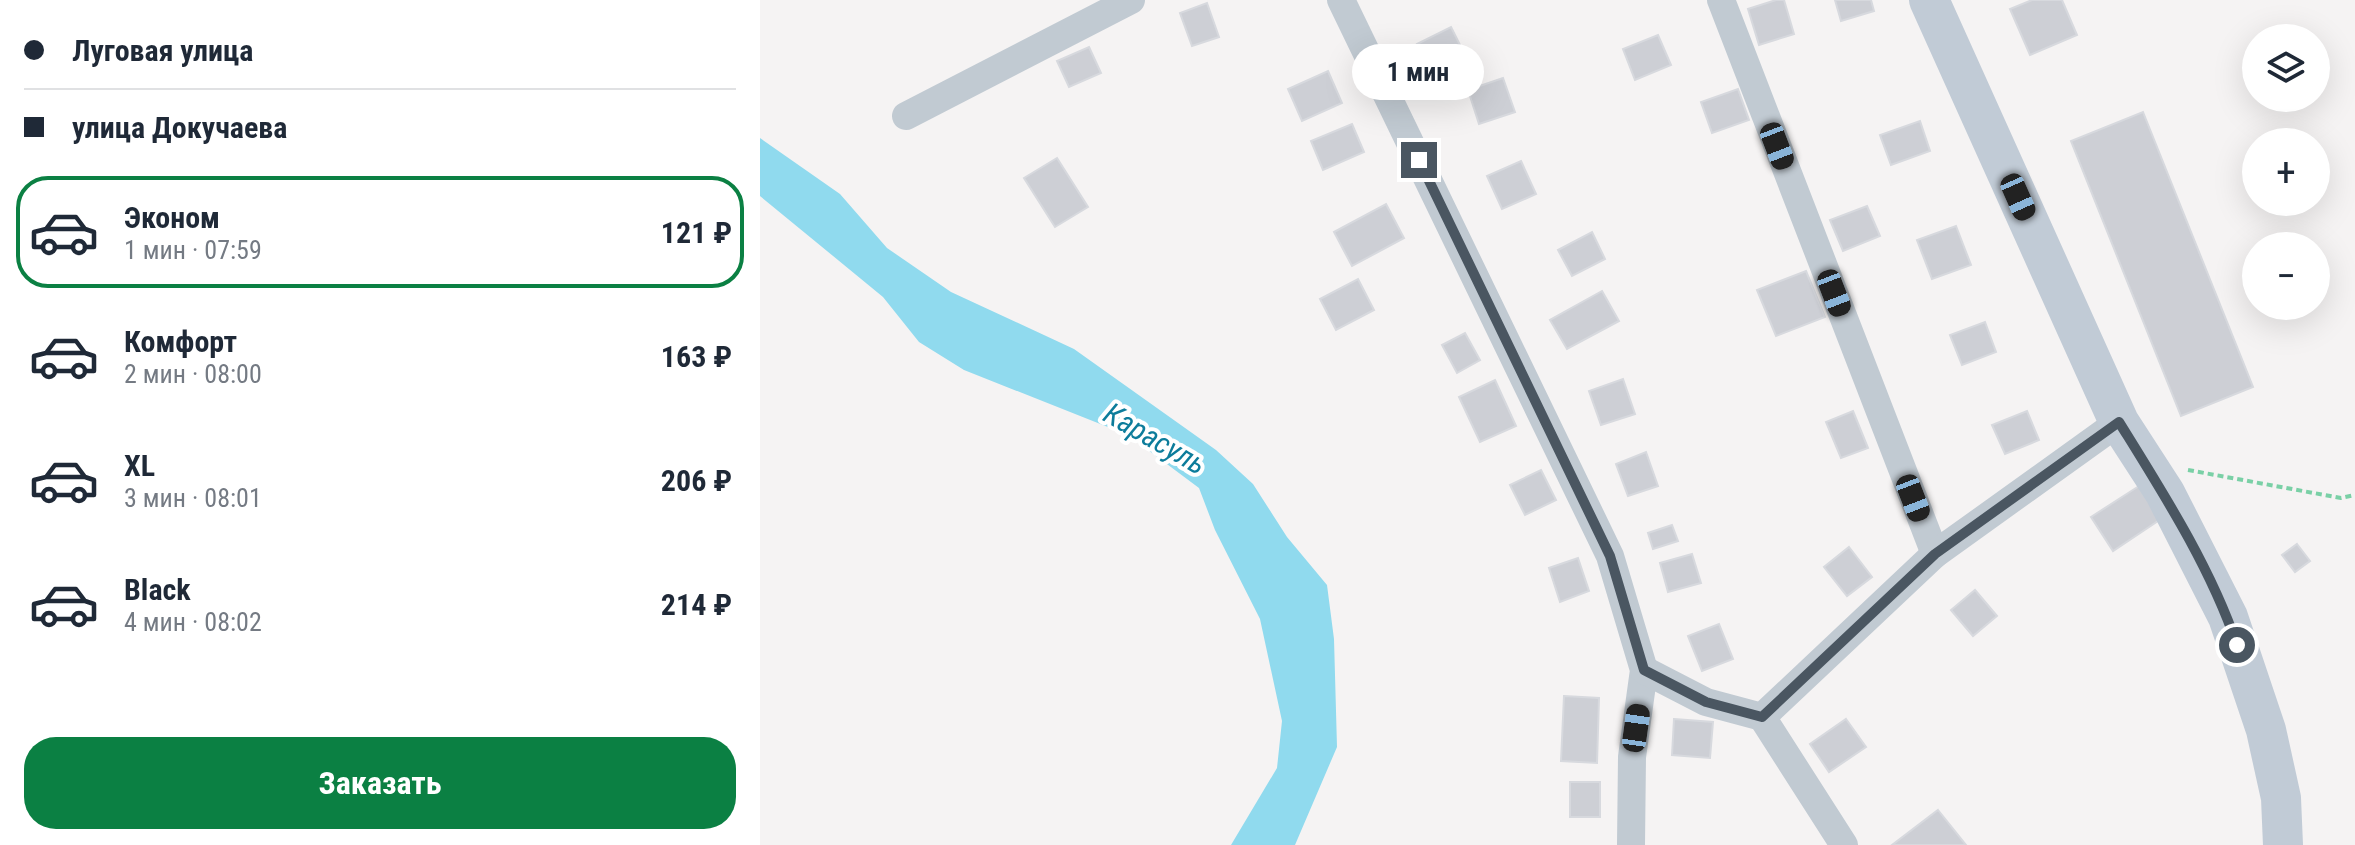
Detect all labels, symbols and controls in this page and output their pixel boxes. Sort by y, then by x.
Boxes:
map controls [2242,24,2330,320]
button: layers [2242,24,2330,112]
text: Луговая улица [72,33,254,68]
callout: 1 мин [1353,44,1485,100]
text: 1 мин [1387,57,1449,87]
text: улица Докучаева [72,110,287,145]
car [1757,119,1797,173]
button: + [2242,128,2330,216]
route end [1401,142,1437,178]
car [1997,170,2039,224]
icon: car [28,196,100,268]
text: Эконом [124,200,220,235]
text: 121 ₽ [661,215,732,250]
button: − [2242,232,2330,320]
text: 1 мин · 07:59 [124,235,262,265]
car [1814,266,1854,320]
icon: car [28,320,100,392]
text: Комфорт [124,324,237,359]
text: 163 ₽ [661,339,732,374]
text: 2 мин · 08:00 [124,359,262,389]
water label: Карасуль [1098,395,1213,482]
icon: car [28,444,100,516]
text: XL [124,448,155,483]
text: 206 ₽ [661,463,732,498]
car [1893,471,1933,525]
text: 3 мин · 08:01 [124,483,262,513]
icon: car [28,568,100,640]
text: Black [124,572,191,607]
text: 214 ₽ [661,587,732,622]
text: 4 мин · 08:02 [124,607,262,637]
route start [2219,627,2255,663]
car [1621,703,1651,753]
button: Заказать [24,737,736,829]

